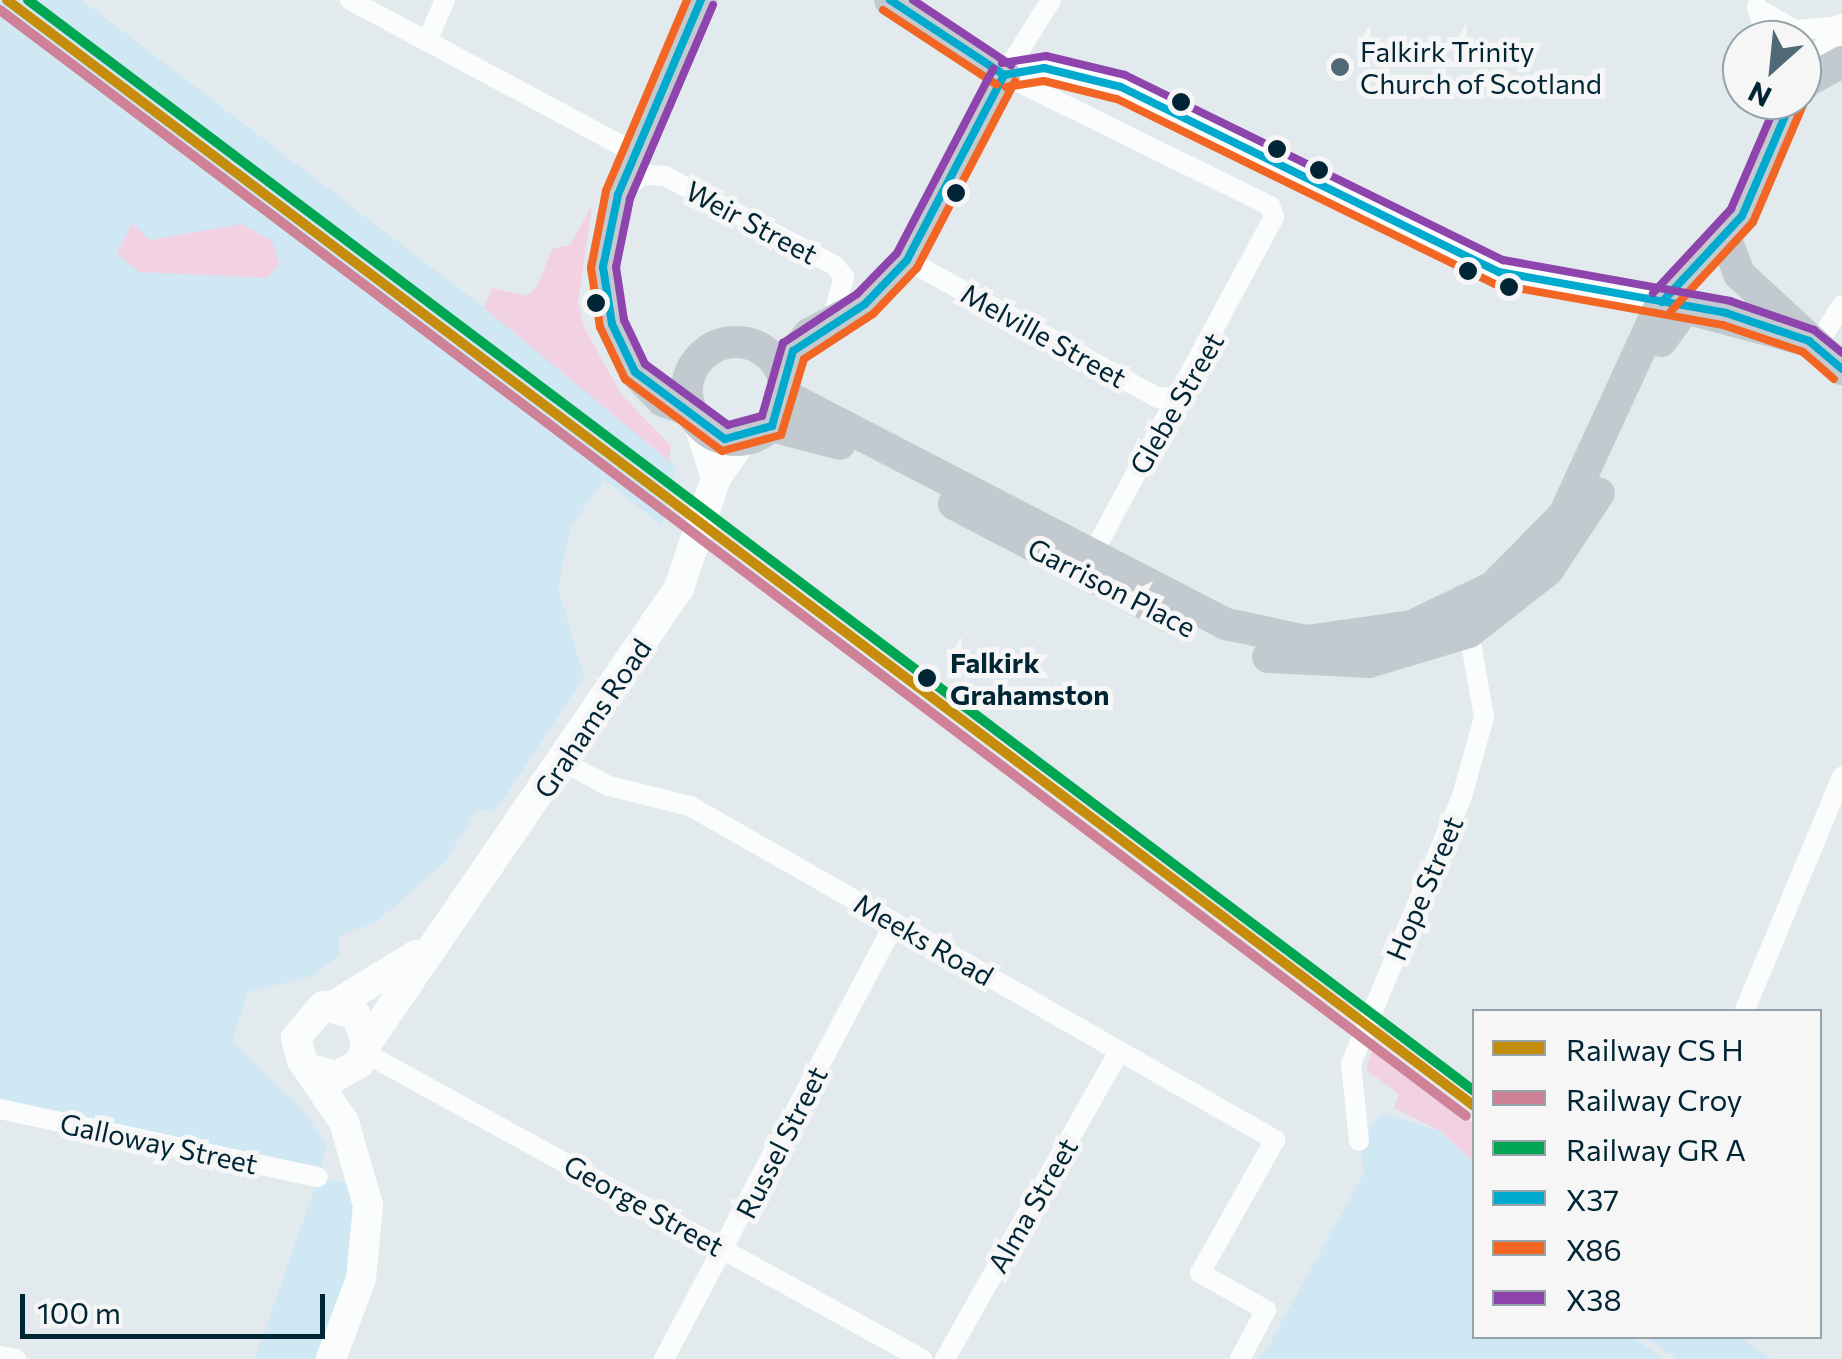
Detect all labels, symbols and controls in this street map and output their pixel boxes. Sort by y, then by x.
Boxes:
north arrow [1722,20,1822,120]
place label: Falkirk Trinity Church of Scotland [1360,34,1602,100]
marker: Falkirk Trinity Church of Scotland [1329,56,1351,78]
text: N [1742,75,1776,115]
unlabelled marker [1171,92,1191,112]
unlabelled marker [1267,139,1287,159]
unlabelled marker [1309,160,1329,180]
street label: Weir Street [680,173,824,271]
unlabelled marker [946,183,966,203]
unlabelled marker [1458,261,1478,281]
street label: Melville Street [956,276,1132,394]
unlabelled marker [1499,277,1519,297]
unlabelled marker [586,293,606,313]
street label: Glebe Street [1122,326,1230,480]
street label: Garrison Place [1023,530,1201,644]
street label: Grahams Road [526,632,658,804]
place label: Falkirk Grahamston [950,645,1109,711]
marker: Falkirk Grahamston [914,665,940,691]
street label: Hope Street [1379,811,1469,965]
street label: Meeks Road [849,886,999,992]
legend [1472,1009,1822,1339]
text: Railway CS H [1566,1030,1744,1067]
street label: Russel Street [728,1060,834,1224]
text: Railway Croy [1566,1080,1742,1117]
street label: Galloway Street [57,1106,261,1180]
text: Railway GR A [1566,1130,1746,1167]
street label: Alma Street [980,1132,1084,1278]
street label: George Street [558,1147,730,1263]
text: X37 [1566,1180,1619,1217]
text: X86 [1566,1230,1622,1267]
scale bar [25,1274,330,1336]
text: X38 [1566,1280,1622,1317]
text: 100 m [37,1293,121,1330]

